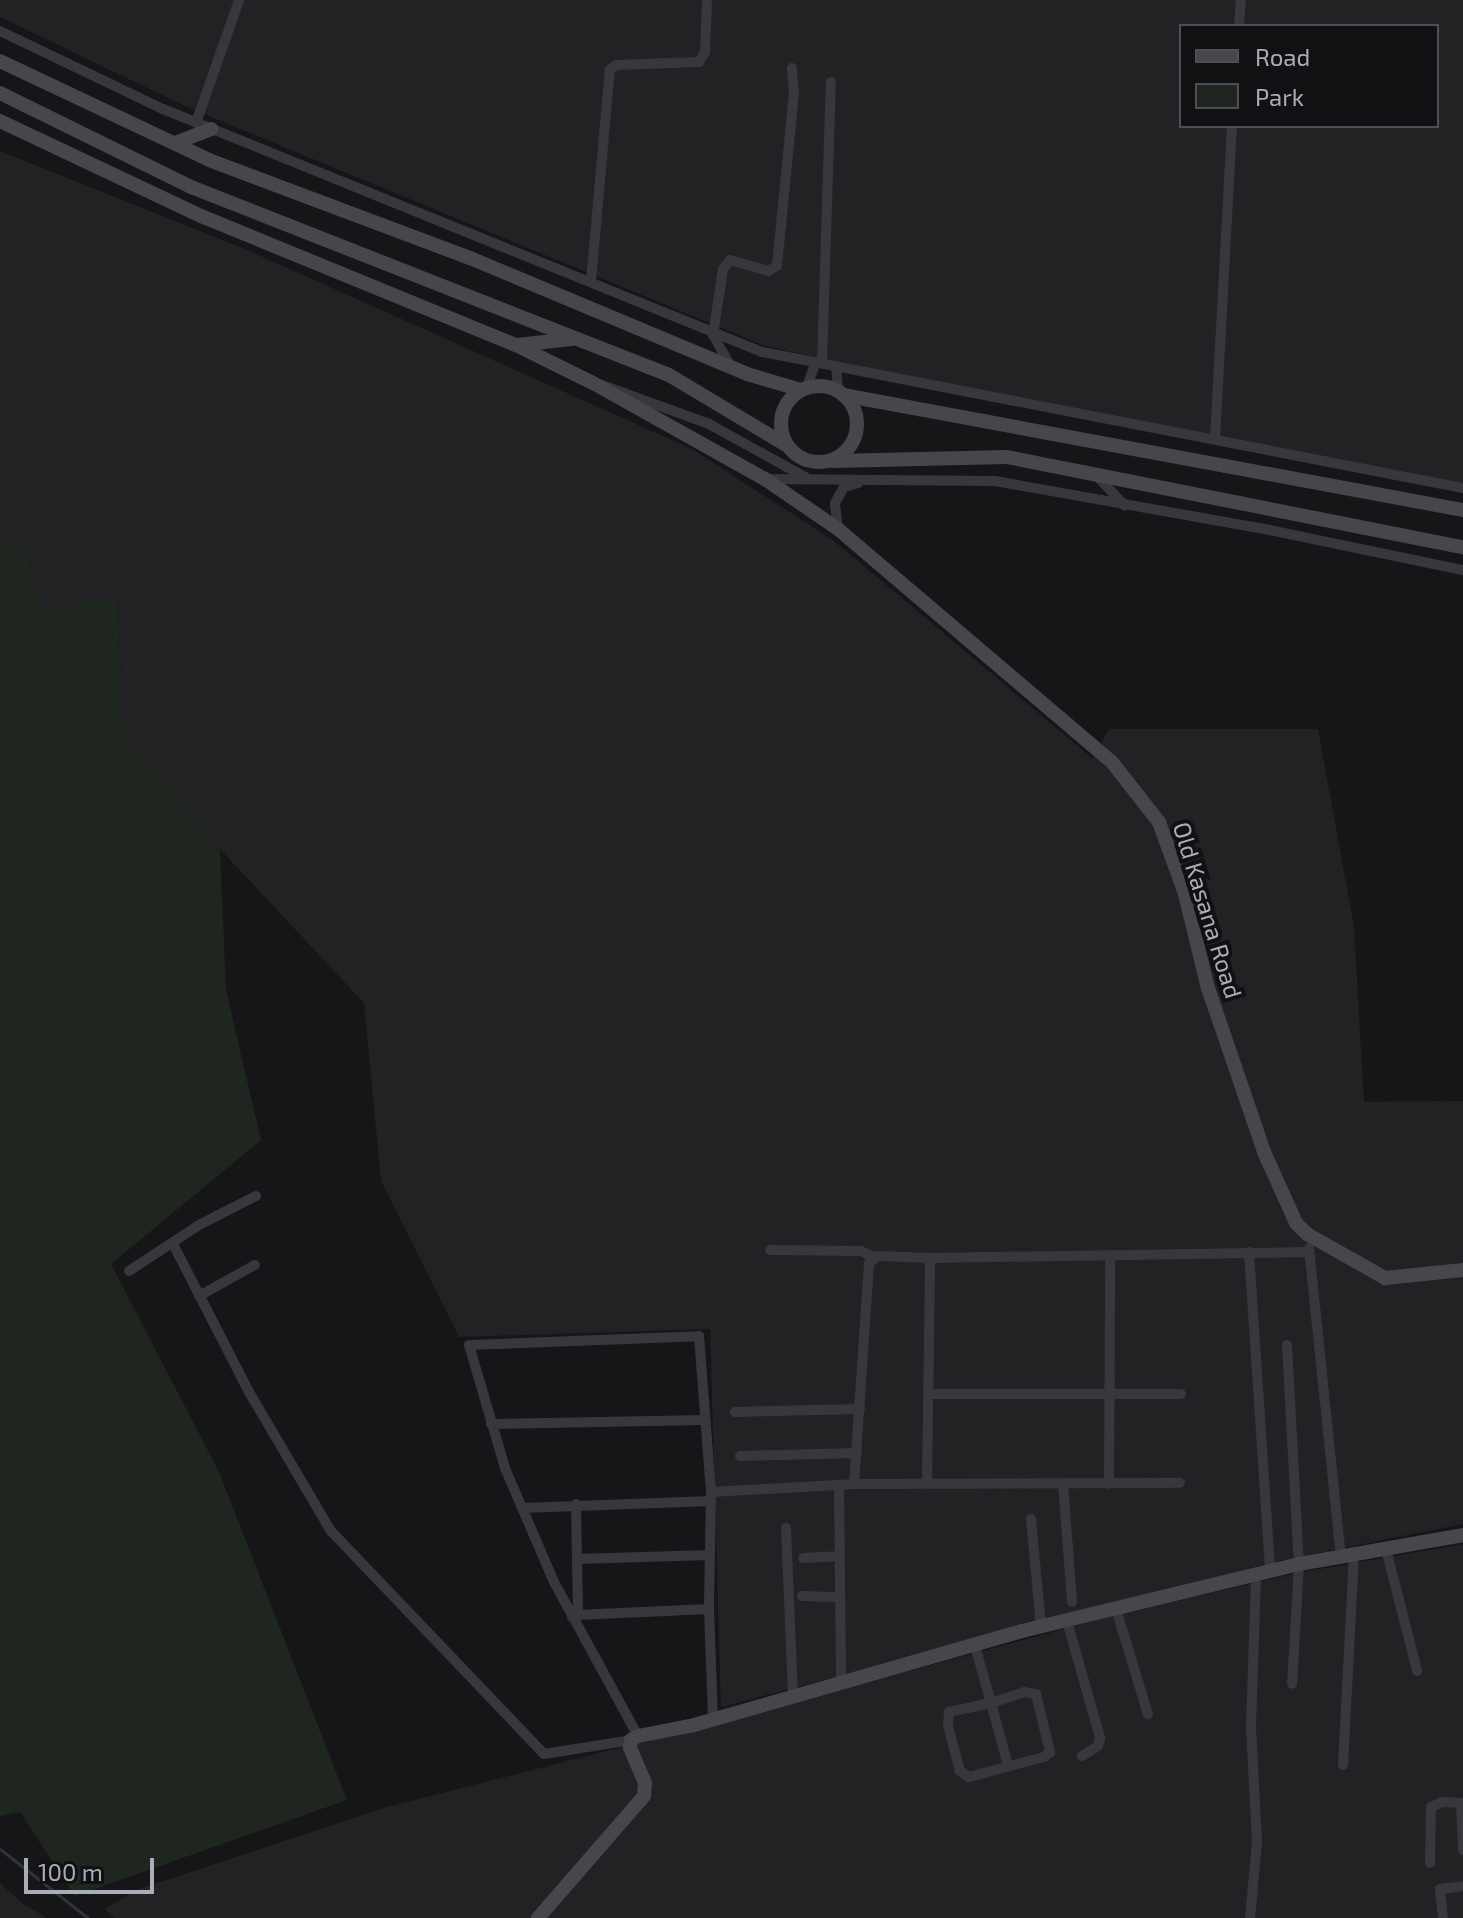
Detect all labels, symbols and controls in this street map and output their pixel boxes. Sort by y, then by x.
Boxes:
legend [1179,24,1439,128]
text: Road [1255,42,1310,71]
text: Park [1255,82,1304,111]
street label: Old Kasana Road [1168,818,1248,1002]
scale bar [28,1842,158,1892]
text: 100 m [38,1857,103,1886]

